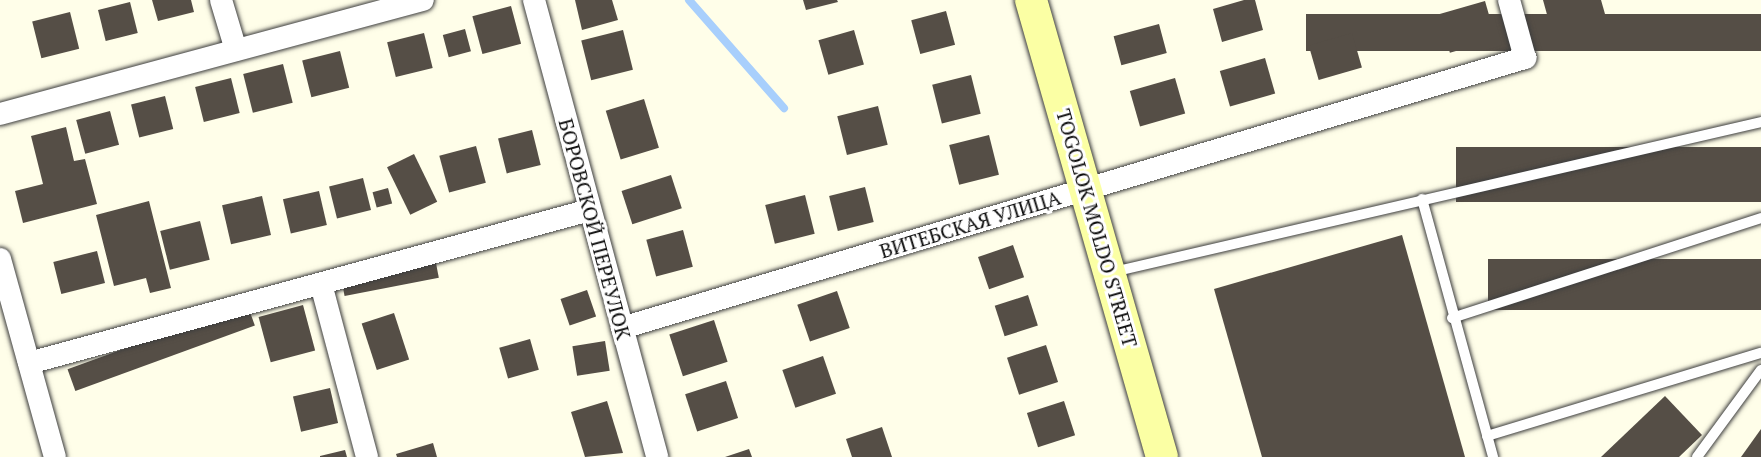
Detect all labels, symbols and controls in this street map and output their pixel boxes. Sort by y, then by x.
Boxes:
street label: TOGOLOK MOLDO STREET [1051,106,1143,350]
street label: БОРОВСКОЙ ПЕРЕУЛОК [554,116,636,342]
street label: ВИТЕБСКАЯ УЛИЦА [876,185,1064,263]

